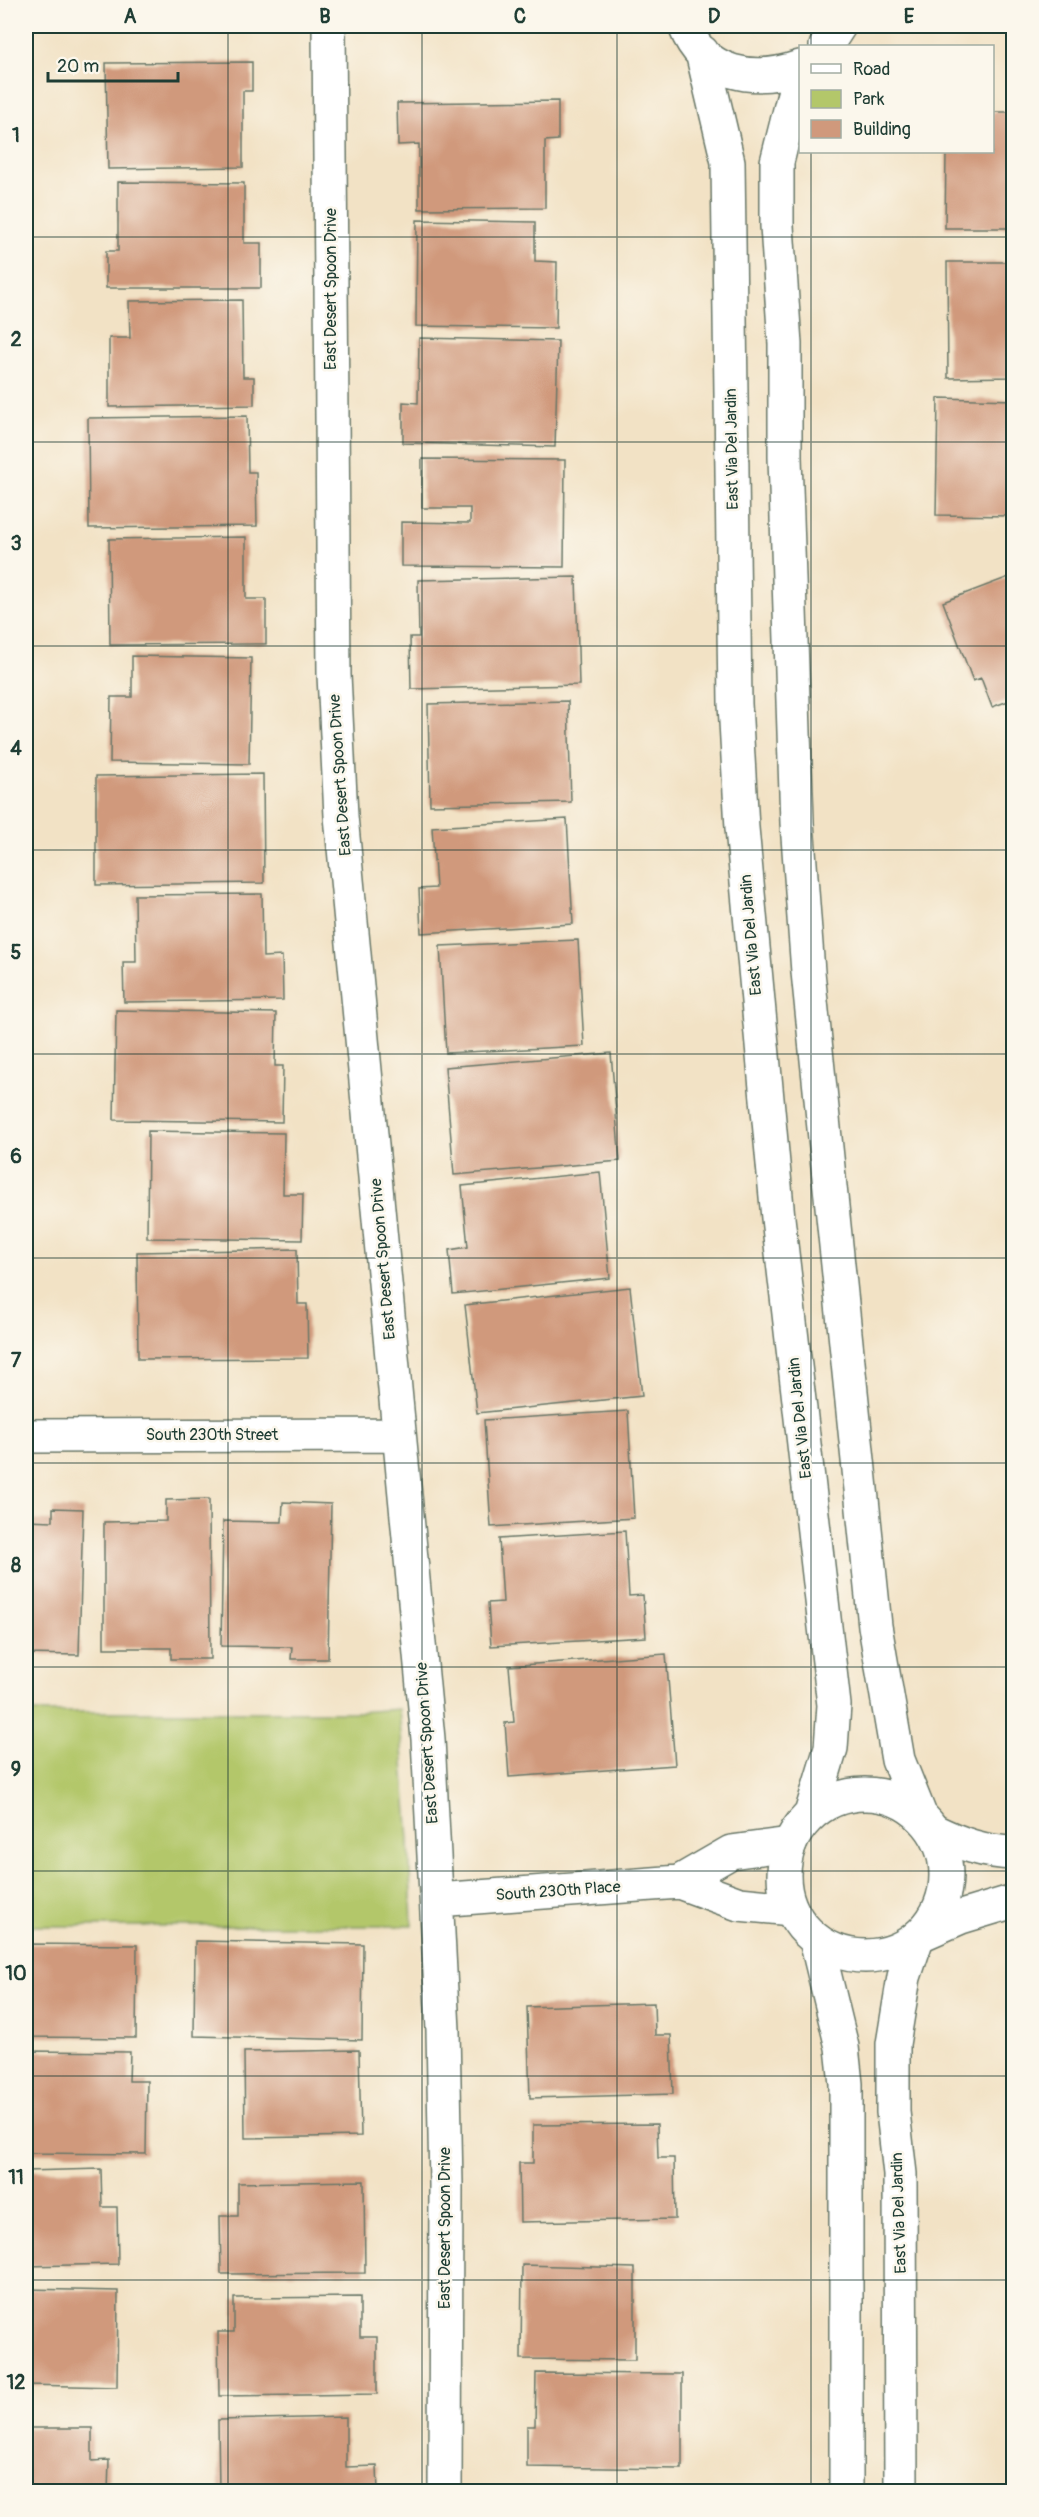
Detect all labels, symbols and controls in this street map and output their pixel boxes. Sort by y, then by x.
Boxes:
text: A [124,4,137,29]
text: B [319,4,331,29]
text: C [514,4,526,29]
text: D [708,4,721,29]
text: E [904,4,915,29]
scale bar [48,45,178,83]
legend [799,45,994,153]
text: 20 m [57,55,99,78]
text: Road [853,58,890,81]
text: Park [853,88,885,111]
text: Building [853,118,911,141]
text: 1 [12,123,20,148]
street label: East Desert Spoon Drive [321,208,341,370]
text: 2 [10,327,22,352]
street label: East Via Del Jardin [721,388,743,510]
text: 3 [10,531,22,556]
street label: East Desert Spoon Drive [324,693,356,857]
text: 4 [10,736,22,761]
street label: East Via Del Jardin [736,874,766,996]
text: 5 [11,940,22,965]
text: 6 [10,1144,22,1169]
street label: East Desert Spoon Drive [366,1177,400,1341]
text: 7 [11,1348,22,1373]
street label: East Via Del Jardin [784,1357,816,1479]
street label: South 230th Street [146,1425,279,1445]
text: 8 [11,1553,21,1578]
street label: East Desert Spoon Drive [411,1661,443,1825]
text: 9 [11,1757,21,1782]
street label: South 230th Place [495,1877,621,1905]
text: 10 [5,1961,27,1986]
street label: East Desert Spoon Drive [435,2147,455,2309]
street label: East Via Del Jardin [887,2152,911,2274]
text: 11 [8,2165,24,2190]
text: 12 [7,2370,26,2395]

